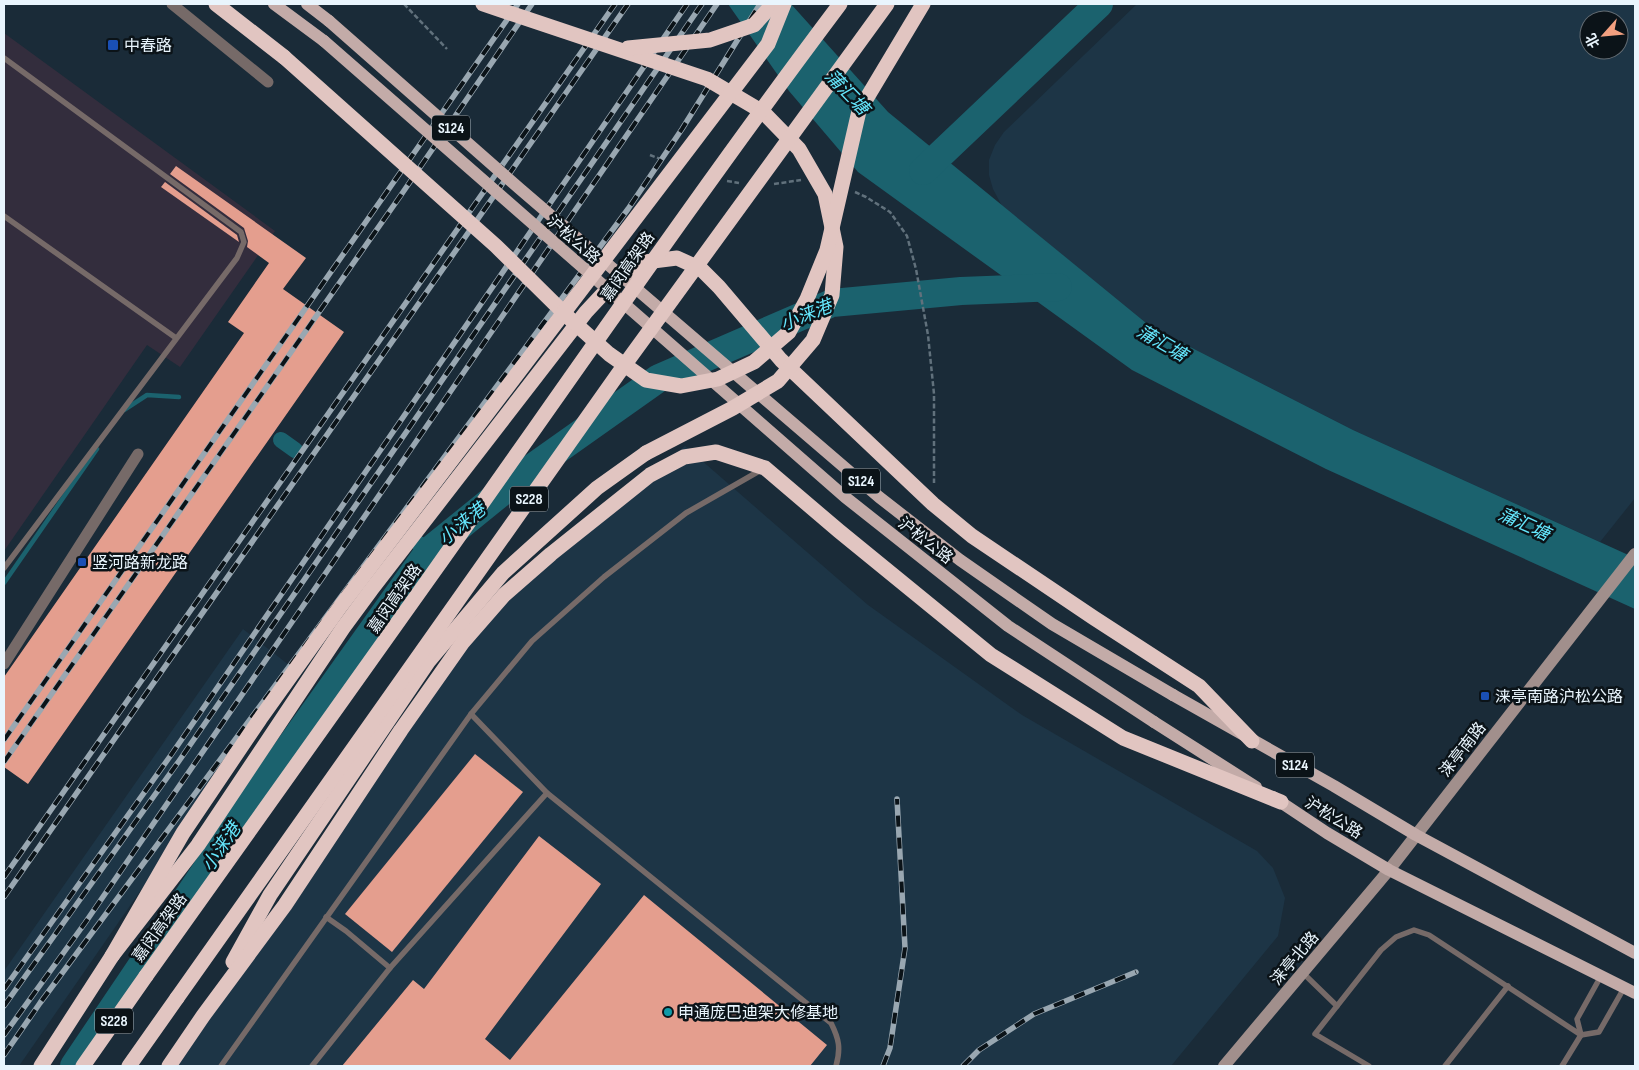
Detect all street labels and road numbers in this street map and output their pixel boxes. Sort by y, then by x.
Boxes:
road number: S124 [432,116,470,140]
street label: 沪松公路 [543,212,603,268]
street label: 嘉闵高架路 [597,229,659,305]
road number: S124 [842,468,880,494]
road number: S228 [510,486,548,512]
street label: 沪松公路 [894,514,956,568]
street label: 嘉闵高架路 [364,561,426,637]
street label: 涞亭南路 [1436,719,1490,781]
road number: S124 [1276,752,1314,778]
street label: 沪松公路 [1301,793,1365,843]
street label: 嘉闵高架路 [129,890,191,966]
street label: 涞亭北路 [1267,928,1323,990]
road number: S228 [95,1008,133,1034]

